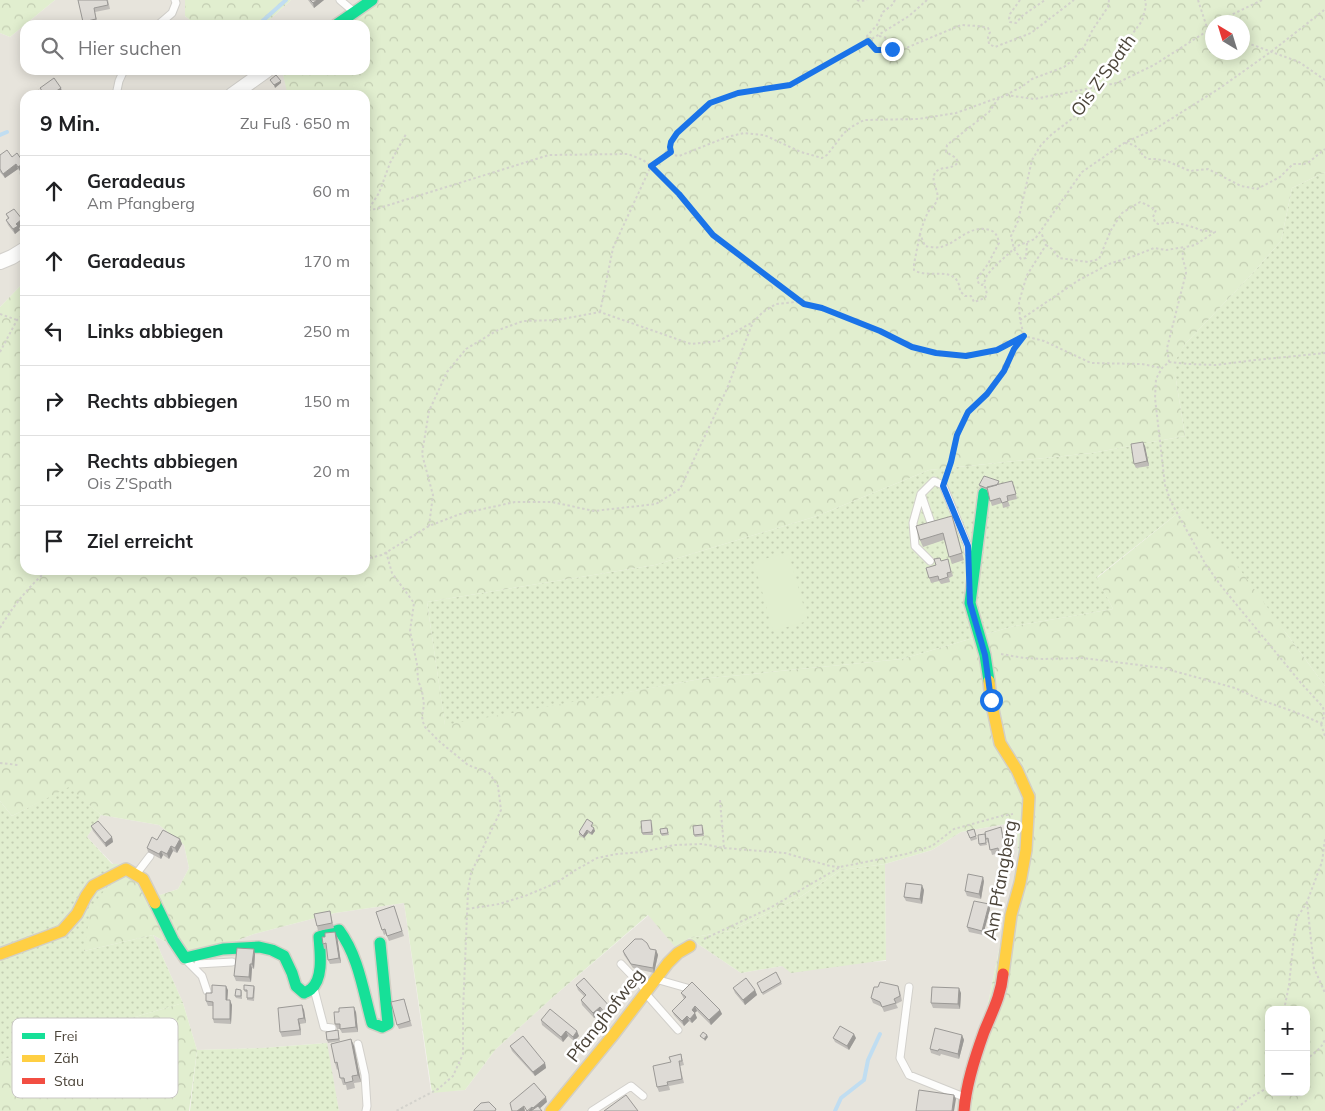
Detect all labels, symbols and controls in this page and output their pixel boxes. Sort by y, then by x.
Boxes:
north arrow [1205,15,1250,60]
search box [20,20,370,75]
street label: Ois Z'Spath [1065,29,1141,121]
icon: search [38,34,66,62]
text: Hier suchen [78,36,182,60]
route end [881,38,904,61]
text: 9 Min. [40,110,100,136]
text: Zu Fuß · 650 m [240,113,350,133]
text: Geradeaus [87,169,185,193]
icon: ahead [40,177,68,205]
text: 60 m [313,181,350,201]
text: Am Pfangberg [87,193,195,213]
icon: ahead [40,247,68,275]
text: Geradeaus [87,249,185,273]
text: 170 m [303,251,350,271]
icon: left [40,317,68,345]
text: Links abbiegen [87,319,224,343]
text: 250 m [303,321,350,341]
icon: right [40,387,68,415]
text: Rechts abbiegen [87,389,238,413]
text: 150 m [303,391,350,411]
text: Rechts abbiegen [87,449,238,473]
icon: right [40,457,68,485]
text: 20 m [313,461,350,481]
text: Ois Z'Spath [87,473,173,493]
icon: arrive [40,527,68,555]
text: Ziel erreicht [87,529,193,553]
route start [980,689,1003,712]
street label: Am Pfangberg [978,818,1022,942]
street label: Pfanghofweg [561,963,649,1067]
map controls [1265,1006,1310,1096]
button: + [1265,1006,1310,1051]
legend [12,1018,178,1098]
text: Frei [54,1027,78,1045]
text: Zäh [54,1049,79,1067]
button: − [1265,1051,1310,1096]
text: Stau [54,1072,84,1090]

